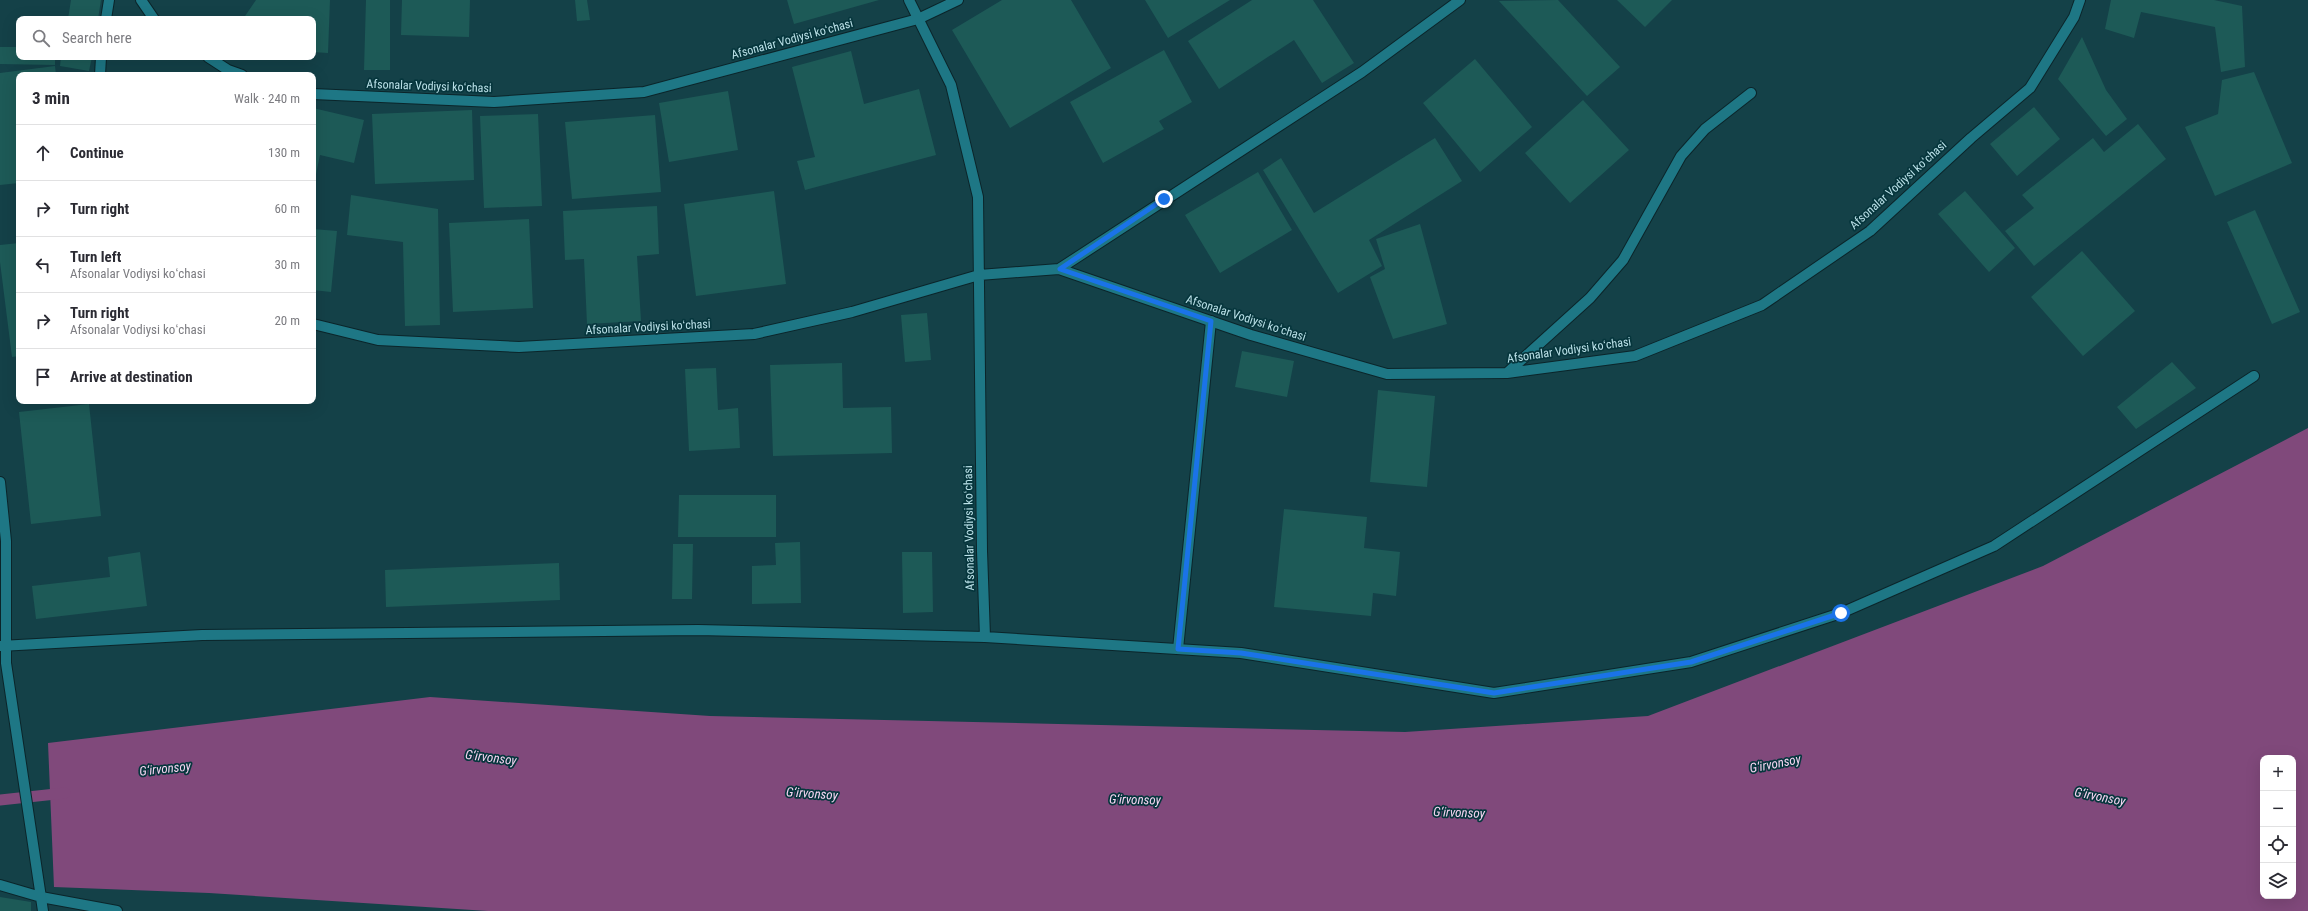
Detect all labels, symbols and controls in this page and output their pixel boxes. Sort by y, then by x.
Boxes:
search box [16,16,316,60]
street label: Afsonalar Vodiysi koʻchasi [730,16,854,62]
icon: search [30,27,52,49]
text: Search here [62,29,132,47]
street label: Afsonalar Vodiysi koʻchasi [366,77,492,95]
text: 3 min [32,88,70,108]
text: Walk · 240 m [234,91,300,106]
street label: Afsonalar Vodiysi koʻchasi [1847,138,1949,232]
icon: ahead [32,142,54,164]
text: Continue [70,144,124,162]
text: 130 m [268,145,300,160]
route end [1155,190,1173,208]
icon: right [32,198,54,220]
text: Turn right [70,200,129,218]
text: 60 m [274,201,300,216]
text: Turn left [70,248,121,266]
icon: left [32,254,54,276]
text: 30 m [274,257,300,272]
text: Afsonalar Vodiysi koʻchasi [70,266,206,281]
street label: Afsonalar Vodiysi koʻchasi [1184,292,1308,344]
text: Turn right [70,304,129,322]
icon: right [32,310,54,332]
text: 20 m [274,313,300,328]
street label: Afsonalar Vodiysi koʻchasi [585,317,711,337]
text: Afsonalar Vodiysi koʻchasi [70,322,206,337]
street label: Afsonalar Vodiysi koʻchasi [1506,334,1632,366]
icon: arrive [32,366,54,388]
text: Arrive at destination [70,368,193,386]
street label: Afsonalar Vodiysi koʻchasi [961,465,977,591]
route start [1832,604,1850,622]
water label: G‘irvonsoy [464,747,518,768]
water label: G‘irvonsoy [1748,751,1803,776]
map controls [2260,755,2296,899]
button: + [2260,755,2296,791]
water label: G‘irvonsoy [139,758,192,779]
water label: G‘irvonsoy [786,784,839,803]
water label: G‘irvonsoy [2073,784,2127,809]
button: − [2260,791,2296,827]
water label: G‘irvonsoy [1109,792,1162,807]
water label: G‘irvonsoy [1433,804,1486,821]
button: locate [2260,827,2296,863]
button: layers [2260,863,2296,899]

